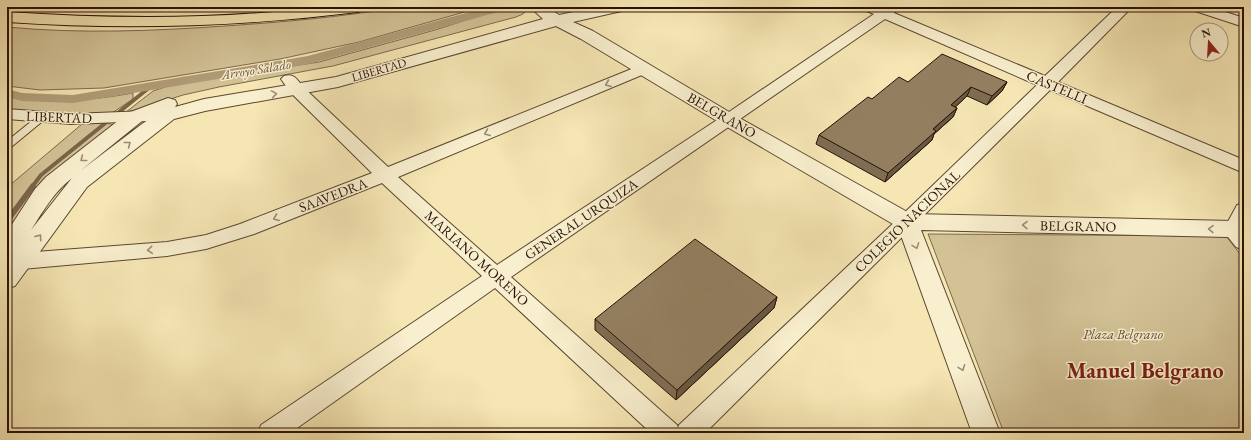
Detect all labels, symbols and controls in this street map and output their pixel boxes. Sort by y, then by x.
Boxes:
north arrow [1189,22,1229,62]
text: N [1200,24,1212,41]
street label: LIBERTAD [350,55,408,85]
water label: Arroyo Salado [219,56,292,84]
street label: CASTELLI [1024,66,1090,108]
one-way arrow [604,79,612,87]
street label: BELGRANO [684,88,760,142]
one-way arrow [271,90,277,99]
street label: LIBERTAD [26,107,93,127]
one-way arrow [484,128,492,136]
one-way arrow [124,142,131,149]
one-way arrow [80,154,87,161]
street label: COLEGIO NACIONAL [850,165,964,276]
street label: SAAVEDRA [296,174,370,216]
street label: GENERAL URQUIZA [521,174,641,264]
street label: MARIANO MORENO [421,206,533,310]
one-way arrow [272,213,279,221]
street label: BELGRANO [1040,216,1117,236]
one-way arrow [1022,220,1028,229]
one-way arrow [1208,224,1214,233]
one-way arrow [34,234,42,241]
one-way arrow [912,243,920,250]
one-way arrow [147,246,154,255]
park label: Plaza Belgrano [1083,325,1164,343]
district label: Manuel Belgrano [1066,356,1224,385]
one-way arrow [957,364,965,371]

